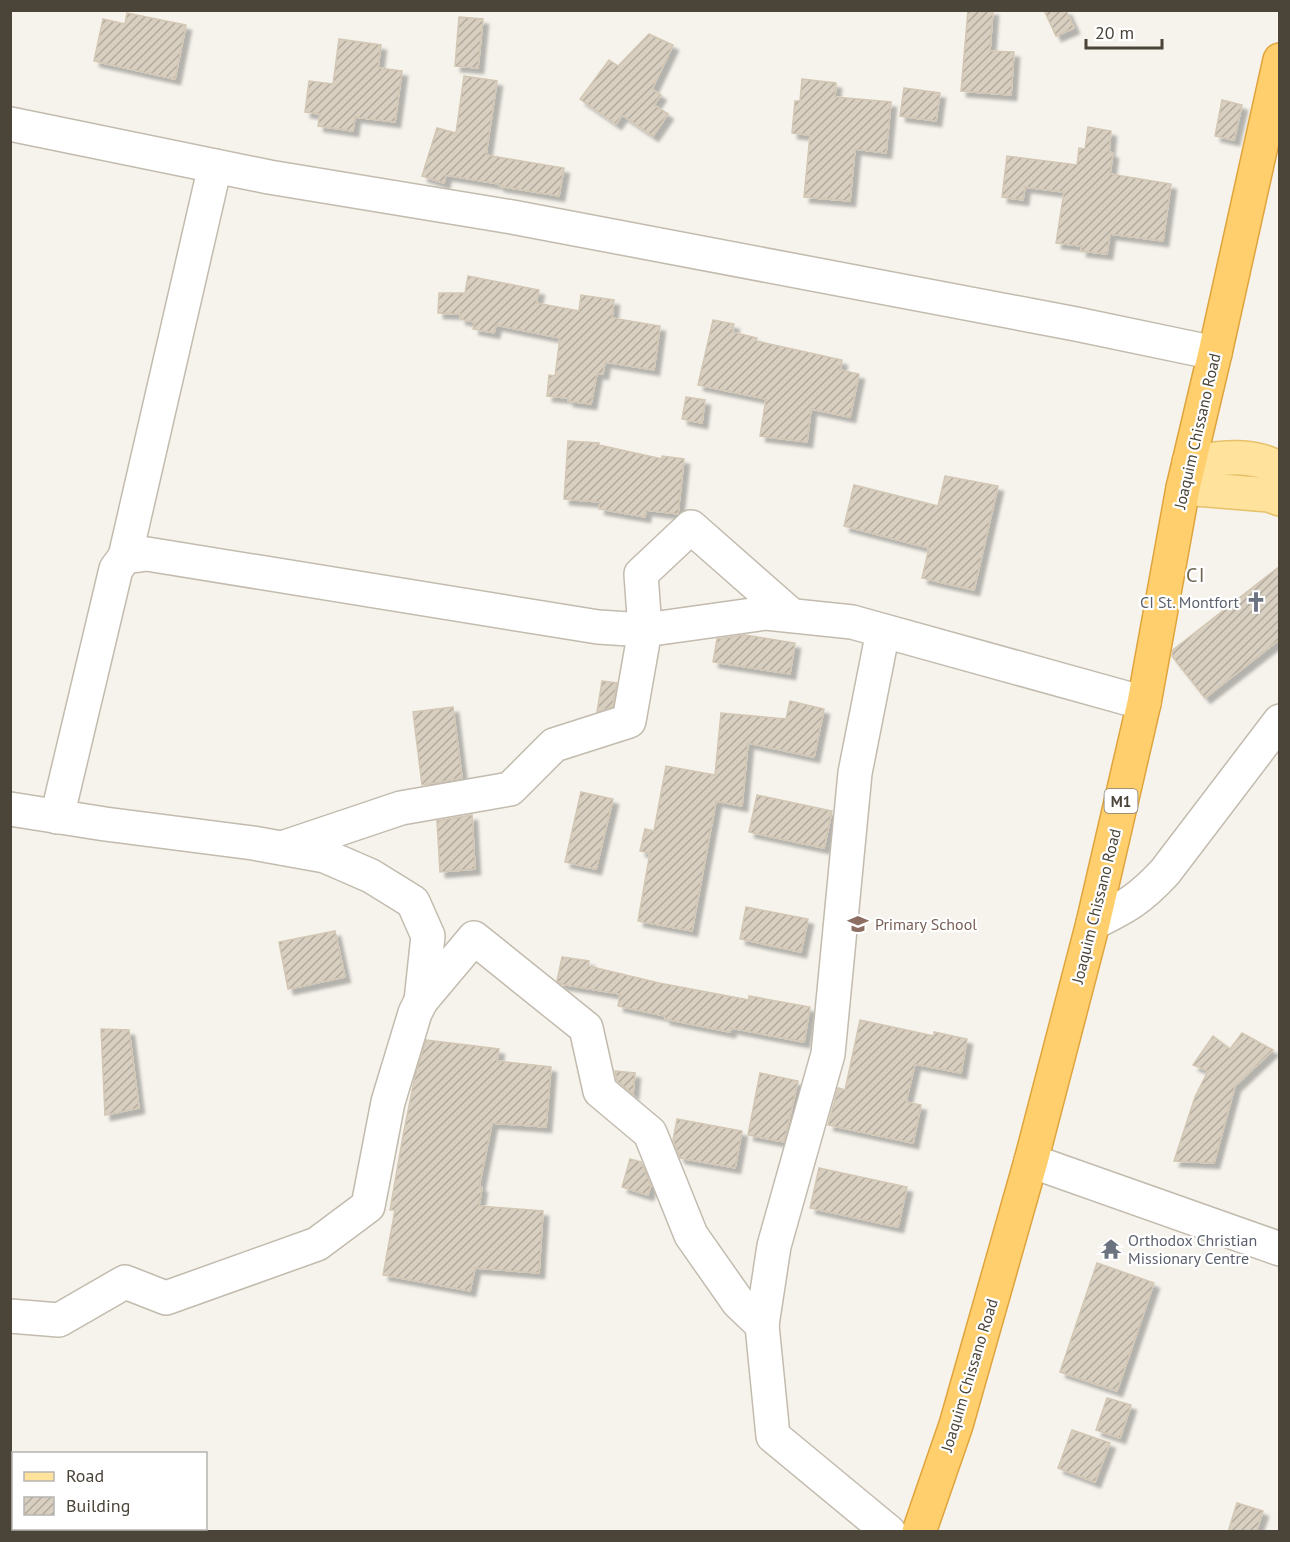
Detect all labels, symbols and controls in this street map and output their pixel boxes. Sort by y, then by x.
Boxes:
scale bar [1086,12,1162,50]
text: 20 m [1095,21,1134,44]
street label: Joaquim Chissano Road [1169,351,1225,512]
district label: CI [1186,562,1206,588]
church icon: CI St. Montfort [1244,590,1268,614]
place label: CI St. Montfort [1140,592,1240,612]
road number: M1 [1104,789,1138,813]
street label: Joaquim Chissano Road [1067,826,1125,987]
school or university icon: Primary School [846,912,870,936]
place label: Primary School [875,914,977,934]
place label: Orthodox Christian Missionary Centre [1128,1230,1257,1268]
temple icon: Orthodox Christian Missionary Centre [1099,1237,1123,1261]
street label: Joaquim Chissano Road [936,1296,1002,1455]
legend [12,1452,207,1530]
text: Road [66,1464,104,1487]
text: Building [66,1494,130,1517]

